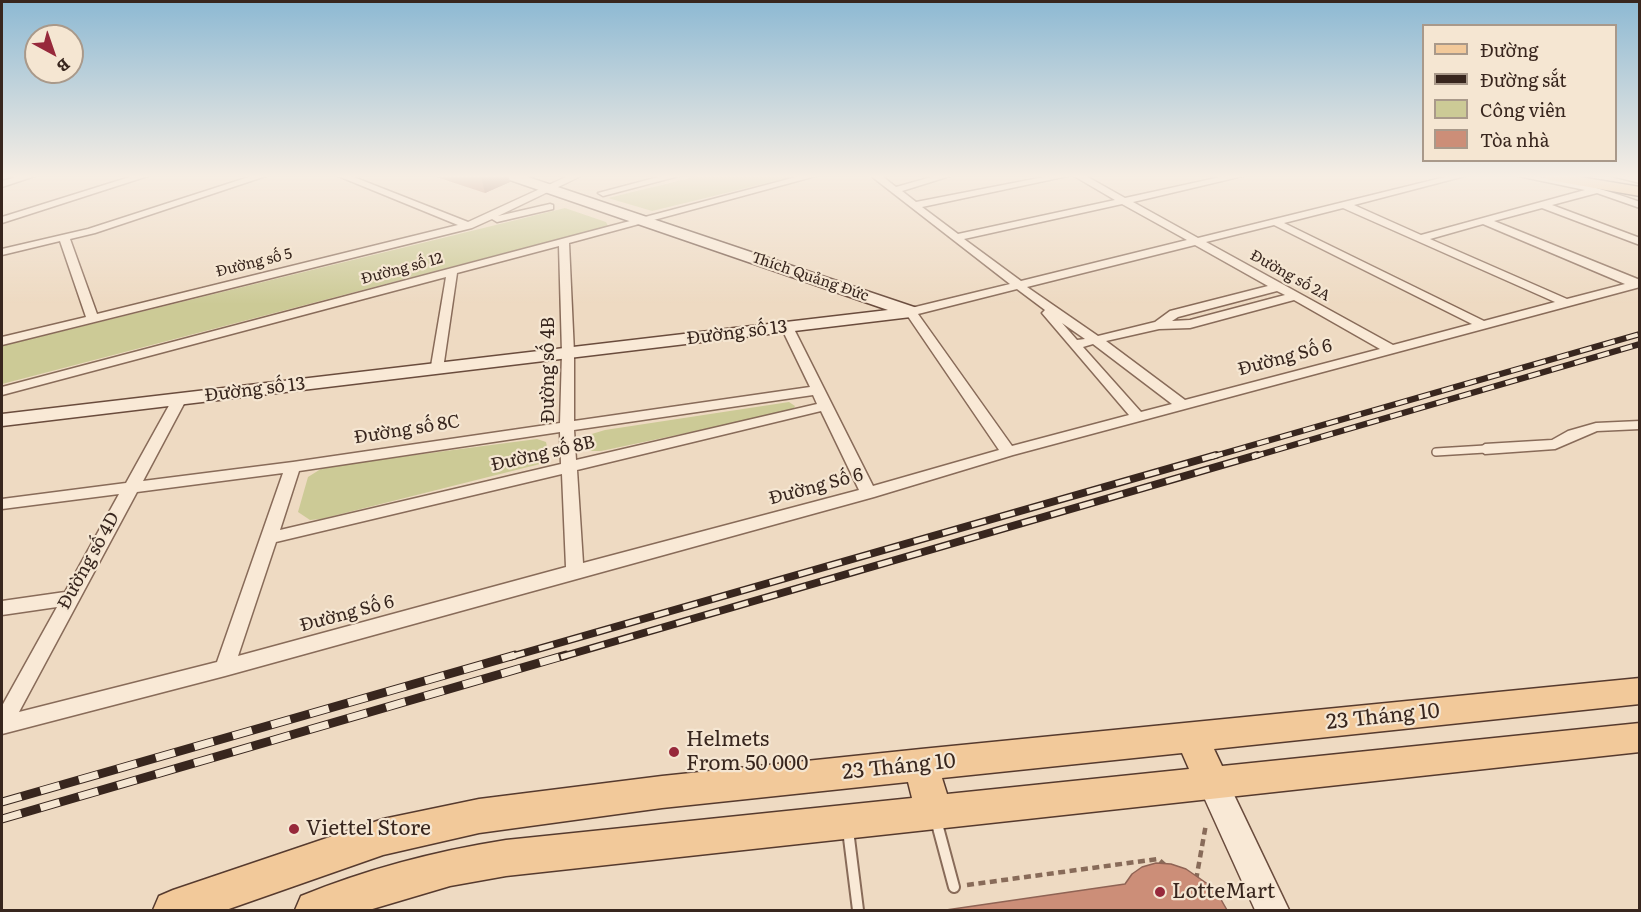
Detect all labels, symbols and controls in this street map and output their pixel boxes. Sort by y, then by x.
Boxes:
north arrow [24,24,84,84]
legend [1422,24,1617,162]
text: Đường [1480,36,1538,63]
text: B [52,54,76,79]
text: Đường sắt [1480,66,1567,93]
text: Công viên [1480,96,1566,123]
text: Tòa nhà [1480,126,1549,153]
street label: Đường số 5 [214,245,294,281]
street label: Đường số 2A [1247,247,1333,305]
street label: Đường số 12 [359,249,445,289]
street label: Thích Quảng Đức [749,249,871,305]
street label: Đường số 13 [685,316,789,350]
street label: Đường số 4B [538,317,560,423]
street label: Đường Số 6 [1236,335,1334,381]
street label: Đường số 13 [203,373,307,407]
street label: Đường số 8C [353,411,461,449]
street label: Đường số 8B [489,432,597,476]
street label: Đường Số 6 [767,464,865,510]
street label: Đường số 4D [53,509,125,613]
street label: Đường Số 6 [298,591,396,637]
street label: 23 Tháng 10 [1325,699,1441,735]
place label: Helmets From 50 000 [686,727,808,777]
marker: Helmets From 50 000 [667,745,681,759]
street label: 23 Tháng 10 [841,749,957,785]
place label: Viettel Store [306,816,431,842]
marker: Viettel Store [287,822,301,836]
place label: LotteMart [1172,879,1275,905]
marker: LotteMart [1153,885,1167,899]

